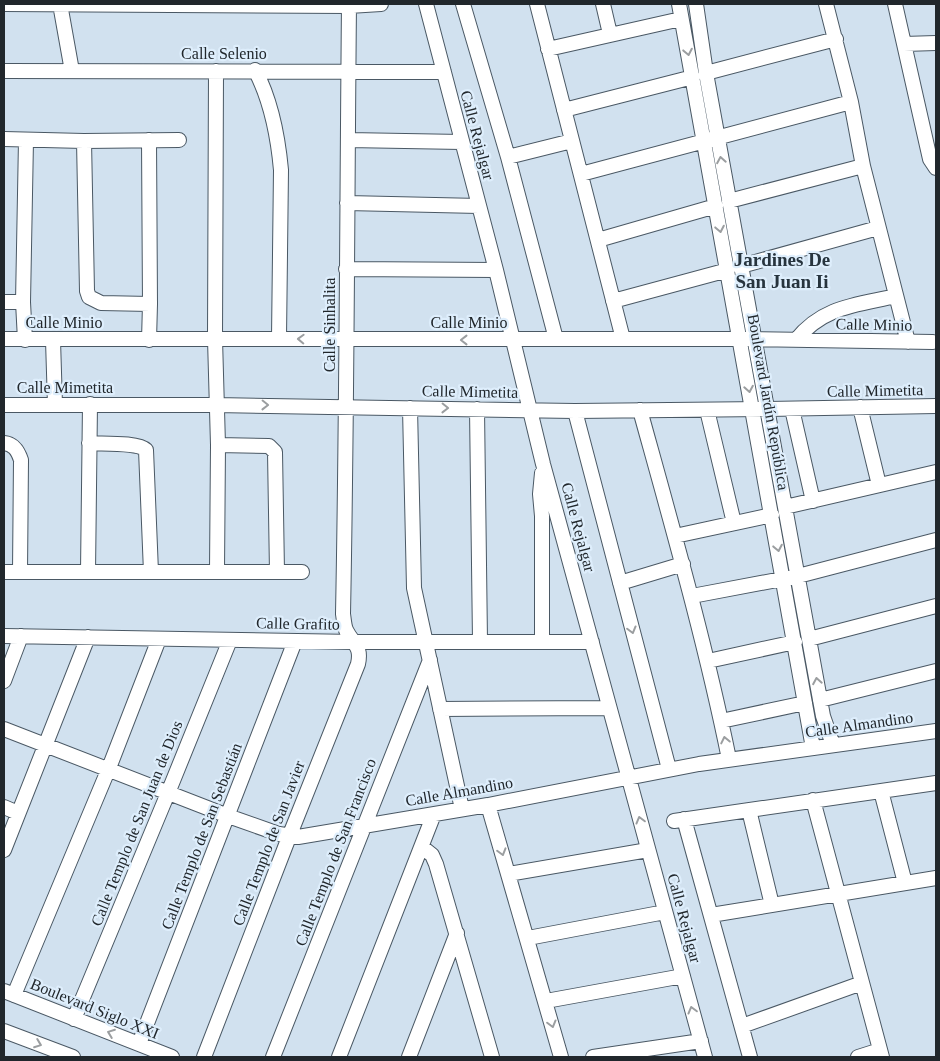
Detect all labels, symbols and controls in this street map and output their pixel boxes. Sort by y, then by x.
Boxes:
street label: Calle Selenio [181,45,267,62]
one-way arrow [682,47,692,56]
street label: Calle Rejalgar [456,89,498,183]
one-way arrow [717,155,727,164]
one-way arrow [714,224,724,233]
district label: Jardines De San Juan Ii [734,249,830,292]
street label: Calle Sinhalita [321,278,338,372]
street label: Boulevard Jardín República [744,313,792,492]
street label: Calle Minio [26,314,102,331]
street label: Calle Minio [431,314,507,331]
street label: Calle Minio [835,315,913,334]
one-way arrow [297,334,305,344]
one-way arrow [459,335,467,345]
street label: Calle Mimetita [17,379,113,396]
street label: Calle Mimetita [827,381,923,400]
street label: Calle Mimetita [422,382,518,401]
one-way arrow [744,384,754,393]
one-way arrow [261,400,269,411]
one-way arrow [441,403,449,414]
street label: Calle Rejalgar [557,481,599,575]
one-way arrow [773,544,783,553]
street label: Calle Grafito [256,614,340,633]
one-way arrow [627,626,637,634]
one-way arrow [812,677,822,686]
street label: Calle Almandino [804,709,914,740]
street label: Calle Templo de San Juan de Dios [87,718,186,929]
one-way arrow [720,736,731,745]
street label: Calle Templo de San Sebastián [158,740,246,932]
street label: Calle Templo de San Francisco [292,756,380,949]
street label: Calle Templo de San Javier [229,758,309,928]
street label: Calle Almandino [404,774,514,809]
one-way arrow [635,816,645,824]
one-way arrow [496,847,506,855]
street label: Calle Rejalgar [663,872,705,966]
street label: Boulevard Siglo XXI [28,975,161,1043]
one-way arrow [688,1007,698,1015]
one-way arrow [547,1020,557,1028]
one-way arrow [107,1029,116,1039]
one-way arrow [34,1038,42,1048]

